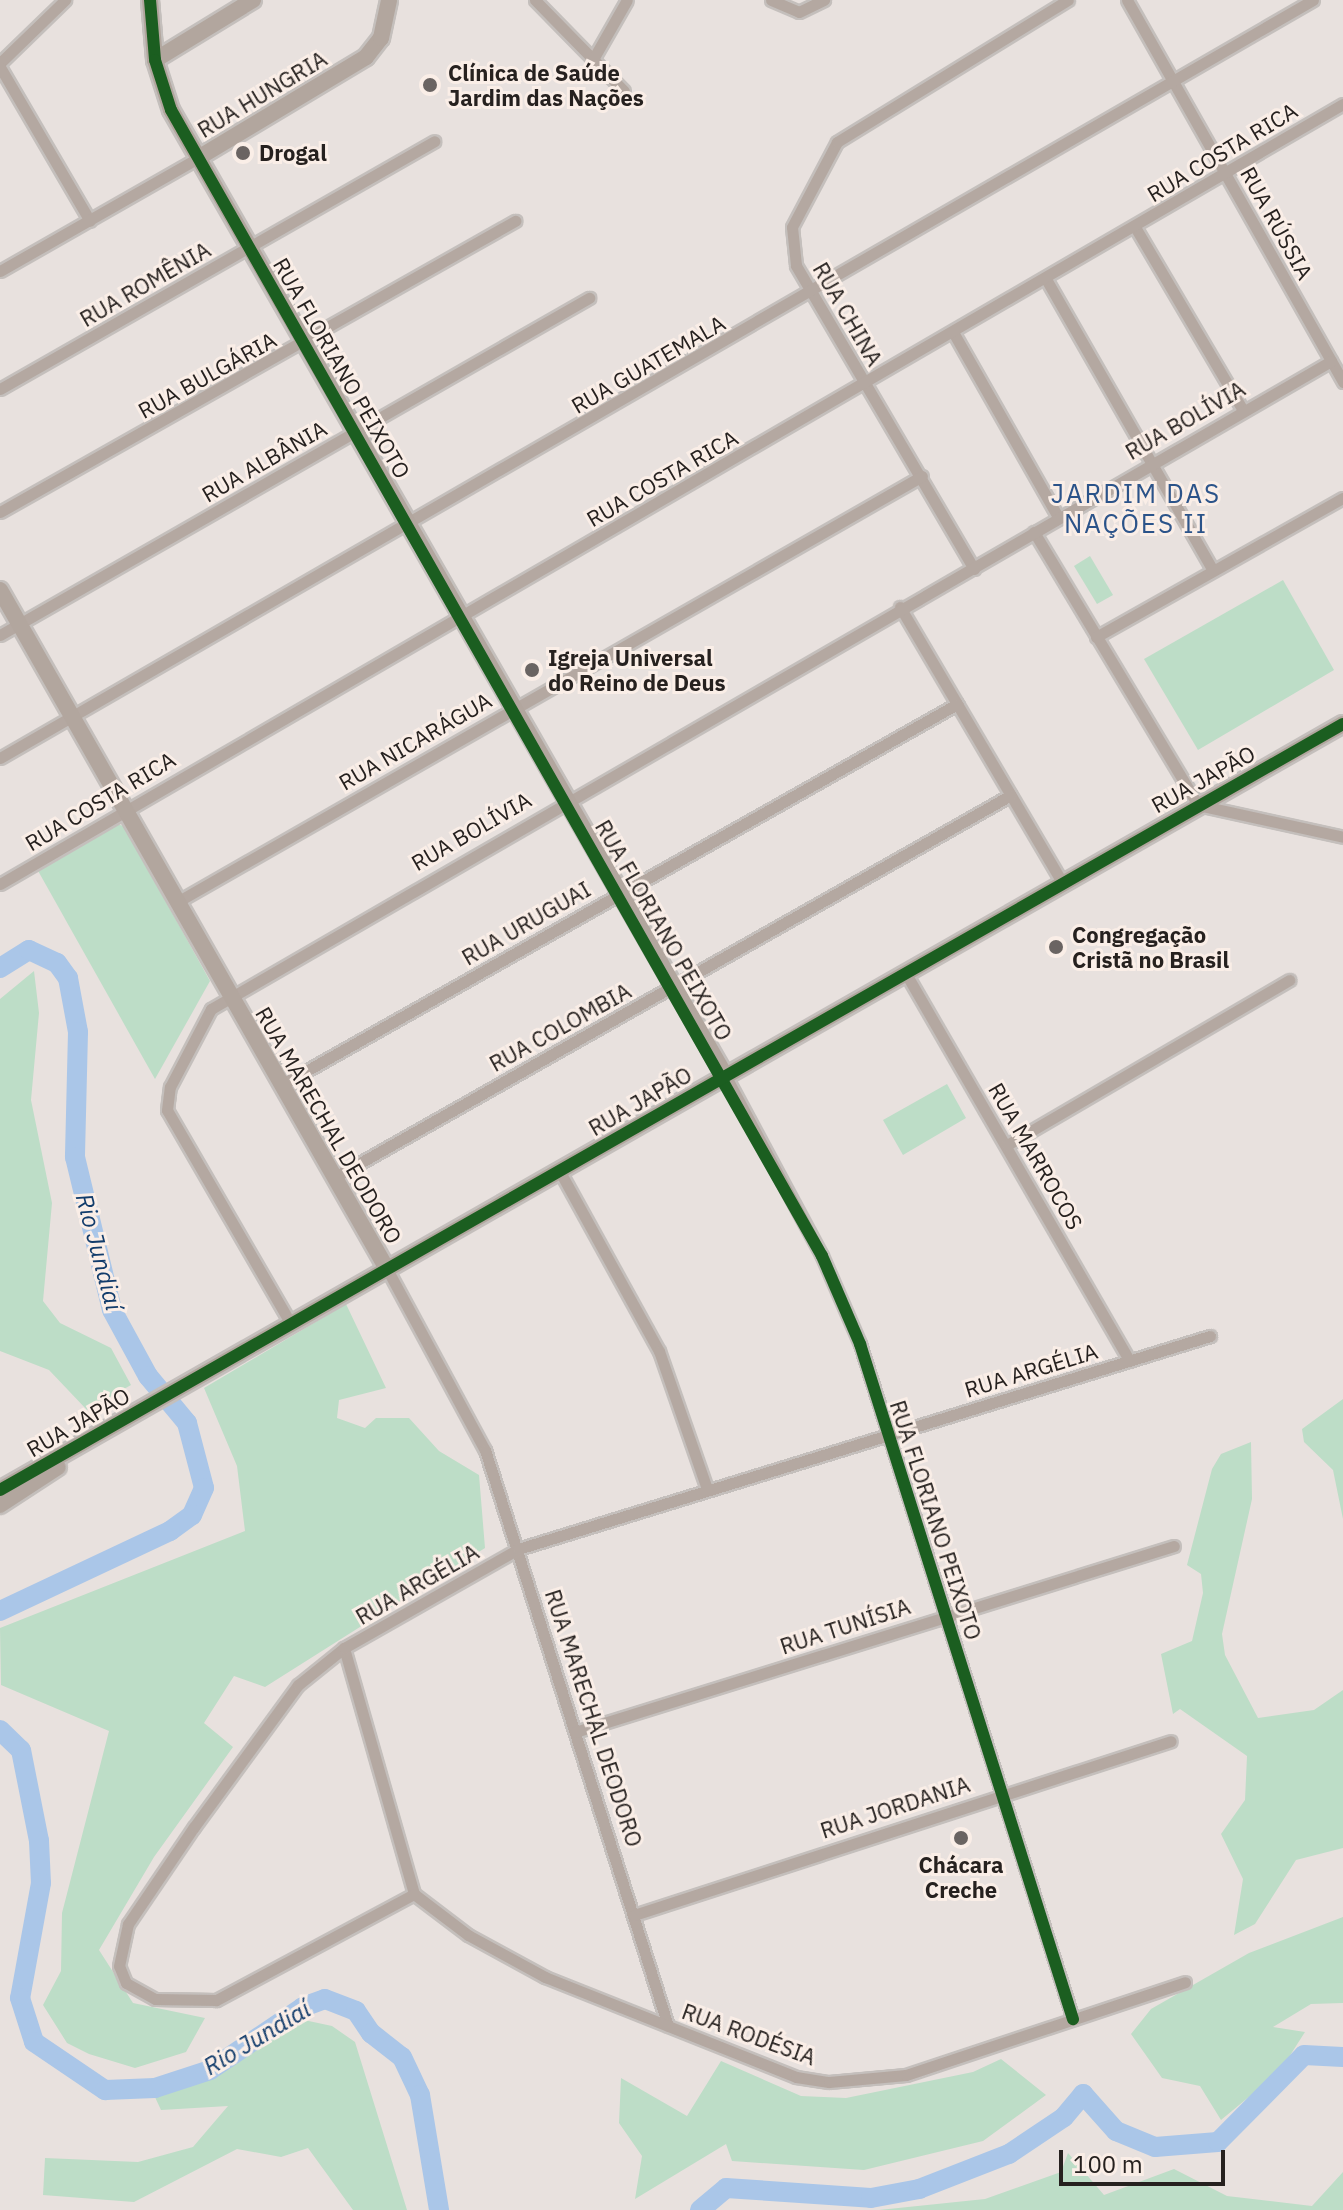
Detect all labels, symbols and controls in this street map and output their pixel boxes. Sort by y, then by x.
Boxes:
street label: RUA HUNGRIA [193,45,331,143]
place label: Clínica de Saúde Jardim das Nações [448,59,644,110]
marker: Clínica de Saúde Jardim das Nações [419,74,441,96]
street label: RUA COSTA RICA [1142,97,1302,207]
place label: Drogal [259,140,327,166]
marker: Drogal [234,144,252,162]
street label: RUA RÚSSIA [1235,162,1319,284]
street label: RUA ROMÊNIA [75,236,215,332]
street label: RUA FLORIANO PEIXOTO [268,253,416,483]
street label: RUA CHINA [808,257,888,371]
street label: RUA GUATEMALA [566,309,730,419]
street label: RUA BULGÁRIA [133,326,281,424]
street label: RUA BOLÍVIA [1120,375,1250,465]
street label: RUA ALBÂNIA [197,415,331,507]
street label: RUA COSTA RICA [582,424,742,532]
district label: JARDIM DAS NAÇÕES II [1051,478,1221,540]
place label: Igreja Universal do Reino de Deus [548,644,726,696]
marker: Igreja Universal do Reino de Deus [523,661,541,679]
street label: RUA NICARÁGUA [334,687,496,795]
street label: RUA JAPÃO [1146,740,1260,818]
street label: RUA COSTA RICA [20,746,180,856]
street label: RUA BOLÍVIA [406,786,536,876]
street label: RUA FLORIANO PEIXOTO [590,815,738,1045]
street label: RUA URUGUAI [457,876,595,970]
place label: Congregação Cristã no Brasil [1072,921,1229,972]
marker: Congregação Cristã no Brasil [1047,938,1065,956]
street label: RUA COLOMBIA [485,977,635,1077]
street label: RUA MARECHAL DEODORO [250,1002,408,1248]
street label: RUA JAPÃO [584,1061,696,1141]
street label: RUA MARROCOS [983,1078,1089,1234]
water label: Rio Jundiaí [70,1190,128,1314]
street label: RUA ARGÉLIA [961,1337,1101,1403]
street label: RUA JAPÃO [22,1382,134,1462]
street label: RUA FLORIANO PEIXOTO [885,1397,987,1643]
street label: RUA ARGÉLIA [351,1538,483,1630]
street label: RUA MARECHAL DEODORO [540,1586,648,1850]
street label: RUA TUNÍSIA [777,1593,913,1659]
street label: RUA JORDANIA [817,1770,973,1844]
marker: Chácara Creche [952,1829,970,1847]
place label: Chácara Creche [919,1851,1003,1902]
water label: Rio Jundiaí [198,1995,316,2081]
street label: RUA RODÉSIA [678,1998,820,2070]
scale bar [1063,2134,1229,2184]
text: 100 m [1073,2148,1143,2180]

